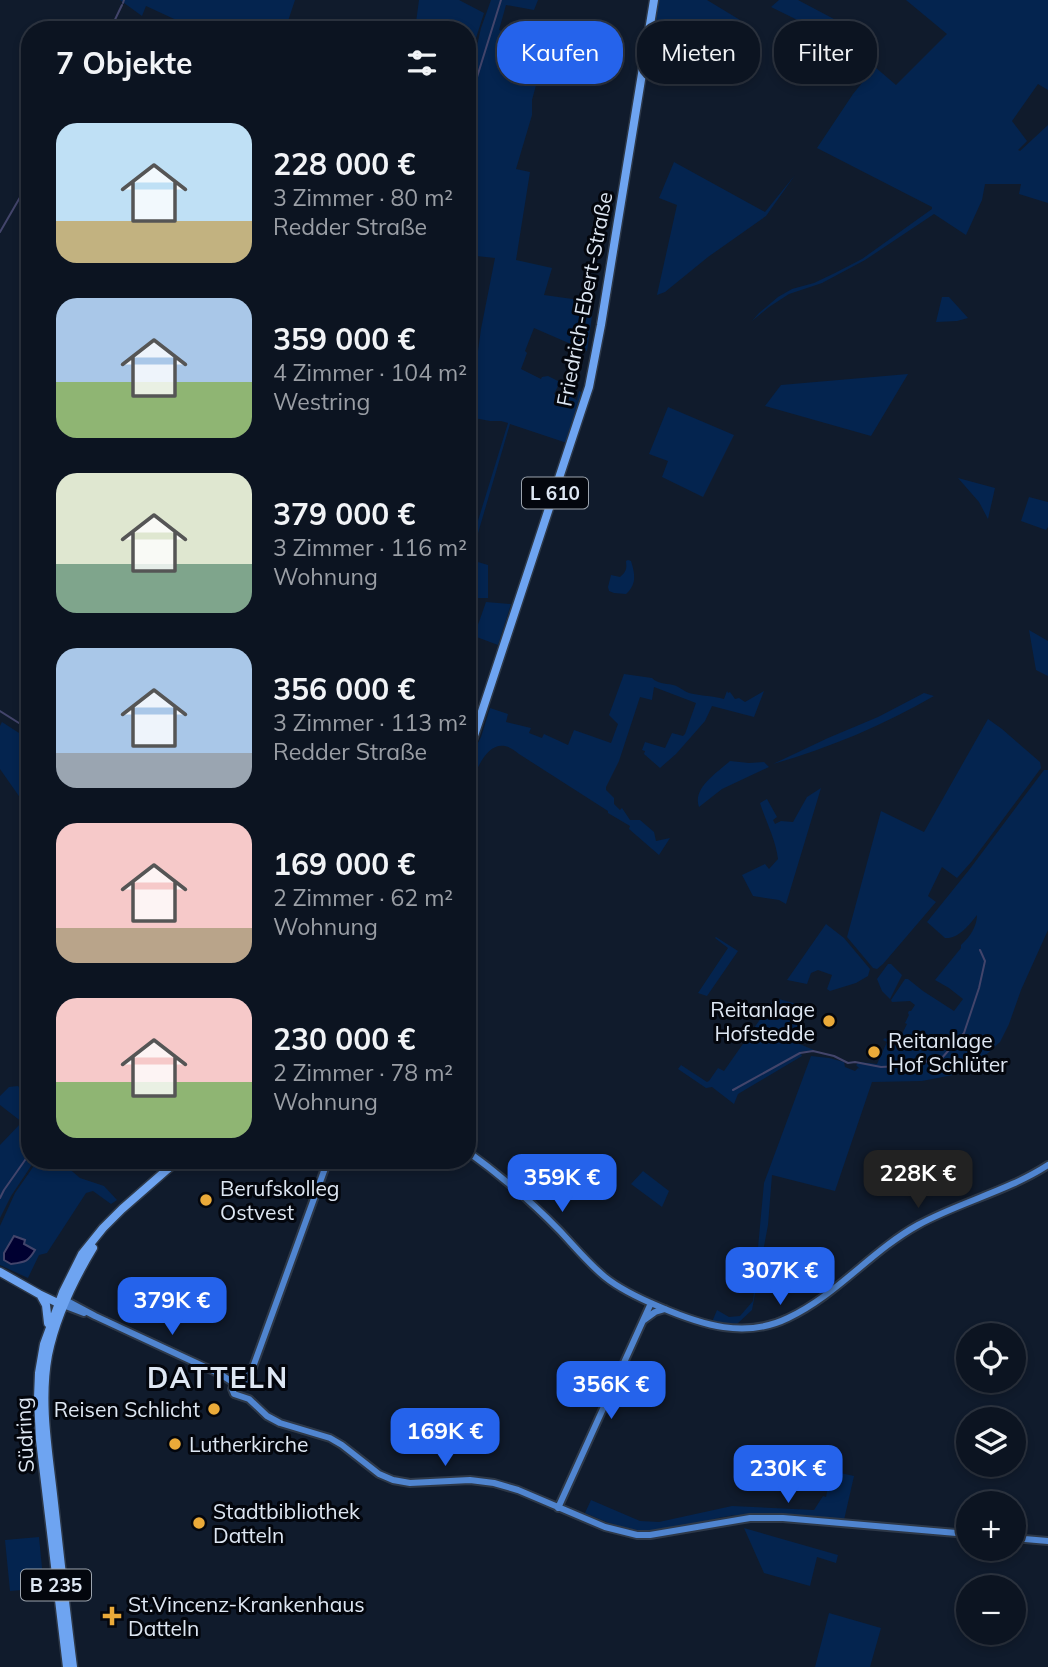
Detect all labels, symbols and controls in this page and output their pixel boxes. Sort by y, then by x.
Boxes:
chip: Kaufen [497,21,623,84]
chip: Mieten [637,21,760,84]
chip: Filter [774,21,877,84]
text: 7 Objekte [56,44,192,82]
icon: filters [403,44,441,82]
text: 228 000 € [273,145,415,183]
icon: home [112,151,196,235]
text: 3 Zimmer · 80 m² [273,183,453,212]
street label: Friedrich-Ebert-Straße [550,189,618,409]
text: Redder Straße [273,212,427,241]
text: 359 000 € [273,320,415,358]
icon: home [112,326,196,410]
text: 4 Zimmer · 104 m² [273,358,467,387]
text: Westring [273,387,370,416]
road number: L 610 [522,478,588,508]
text: 379 000 € [273,495,415,533]
icon: home [112,501,196,585]
text: 3 Zimmer · 116 m² [273,533,467,562]
text: Wohnung [273,562,378,591]
text: 356 000 € [273,670,415,708]
icon: home [112,676,196,760]
text: 3 Zimmer · 113 m² [273,708,467,737]
text: Redder Straße [273,737,427,766]
text: 169 000 € [273,845,415,883]
icon: home [112,851,196,935]
text: 2 Zimmer · 62 m² [273,883,453,912]
text: Wohnung [273,912,378,941]
place label: Reitanlage Hofstedde [710,996,815,1046]
marker: Reitanlage Hofstedde [821,1013,837,1029]
text: 230 000 € [273,1020,415,1058]
icon: home [112,1026,196,1110]
place label: Reitanlage Hof Schlüter [888,1027,1008,1077]
marker: Reitanlage Hof Schlüter [866,1044,882,1060]
text: 2 Zimmer · 78 m² [273,1058,453,1087]
text: Wohnung [273,1087,378,1116]
pin: 228K € [861,1150,975,1210]
pin: 359K € [505,1154,619,1214]
text: 228K € [880,1158,956,1187]
text: 359K € [524,1162,600,1191]
place label: Berufskolleg Ostvest [220,1175,339,1225]
marker: Berufskolleg Ostvest [198,1192,214,1208]
pin: 307K € [723,1248,837,1307]
text: 307K € [742,1255,818,1284]
pin: 379K € [115,1278,229,1337]
text: 379K € [134,1285,210,1314]
map controls [956,1323,1026,1645]
button: locate [956,1323,1026,1393]
district label: DATTELN [147,1360,289,1395]
pin: 356K € [554,1362,668,1421]
text: 356K € [573,1369,649,1398]
place label: Reisen Schlicht [54,1396,200,1422]
street label: Südring [9,1397,39,1473]
marker: Reisen Schlicht [206,1401,222,1417]
button: layers [956,1407,1026,1477]
pin: 169K € [388,1408,502,1468]
text: 169K € [407,1416,483,1445]
place label: Lutherkirche [189,1431,308,1457]
marker: Lutherkirche [167,1436,183,1452]
pin: 230K € [731,1446,845,1505]
text: 230K € [750,1453,826,1482]
button: + [956,1491,1026,1561]
place label: Stadtbibliothek Datteln [213,1498,360,1548]
marker: Stadtbibliothek Datteln [191,1515,207,1531]
road number: B 235 [21,1569,91,1600]
button: − [956,1575,1026,1645]
place label: St.Vincenz-Krankenhaus Datteln [128,1591,365,1641]
marker: St.Vincenz-Krankenhaus Datteln [102,1606,122,1626]

